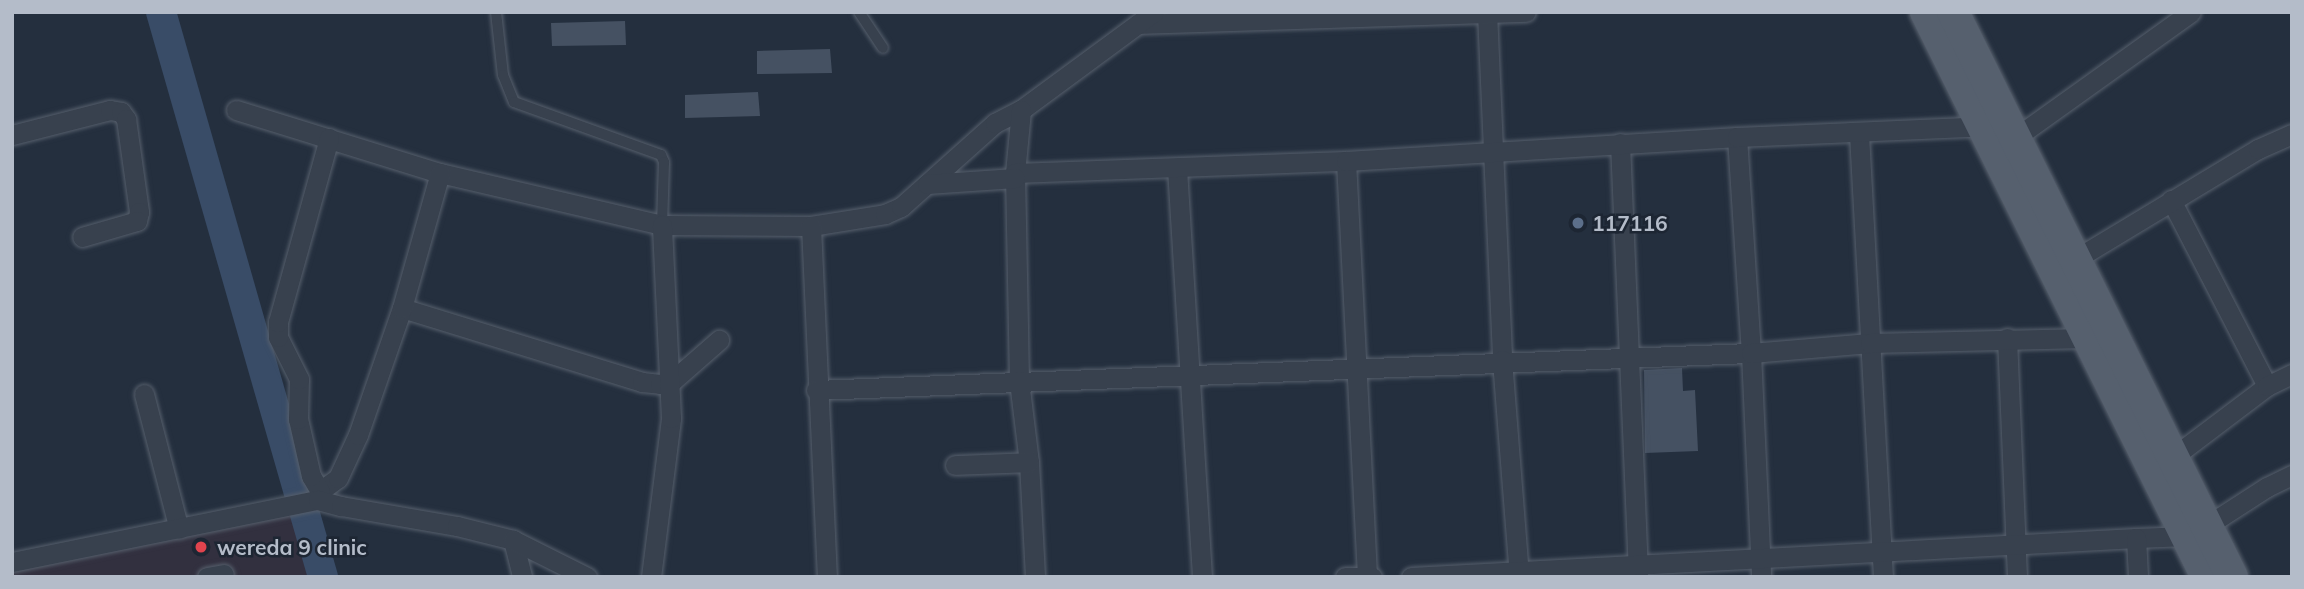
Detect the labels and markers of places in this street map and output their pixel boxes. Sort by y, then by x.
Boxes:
place label: 117116 [1592,210,1668,236]
marker: 117116 [1570,215,1586,231]
place label: wereda 9 clinic [217,534,367,560]
marker: wereda 9 clinic [191,537,211,557]

